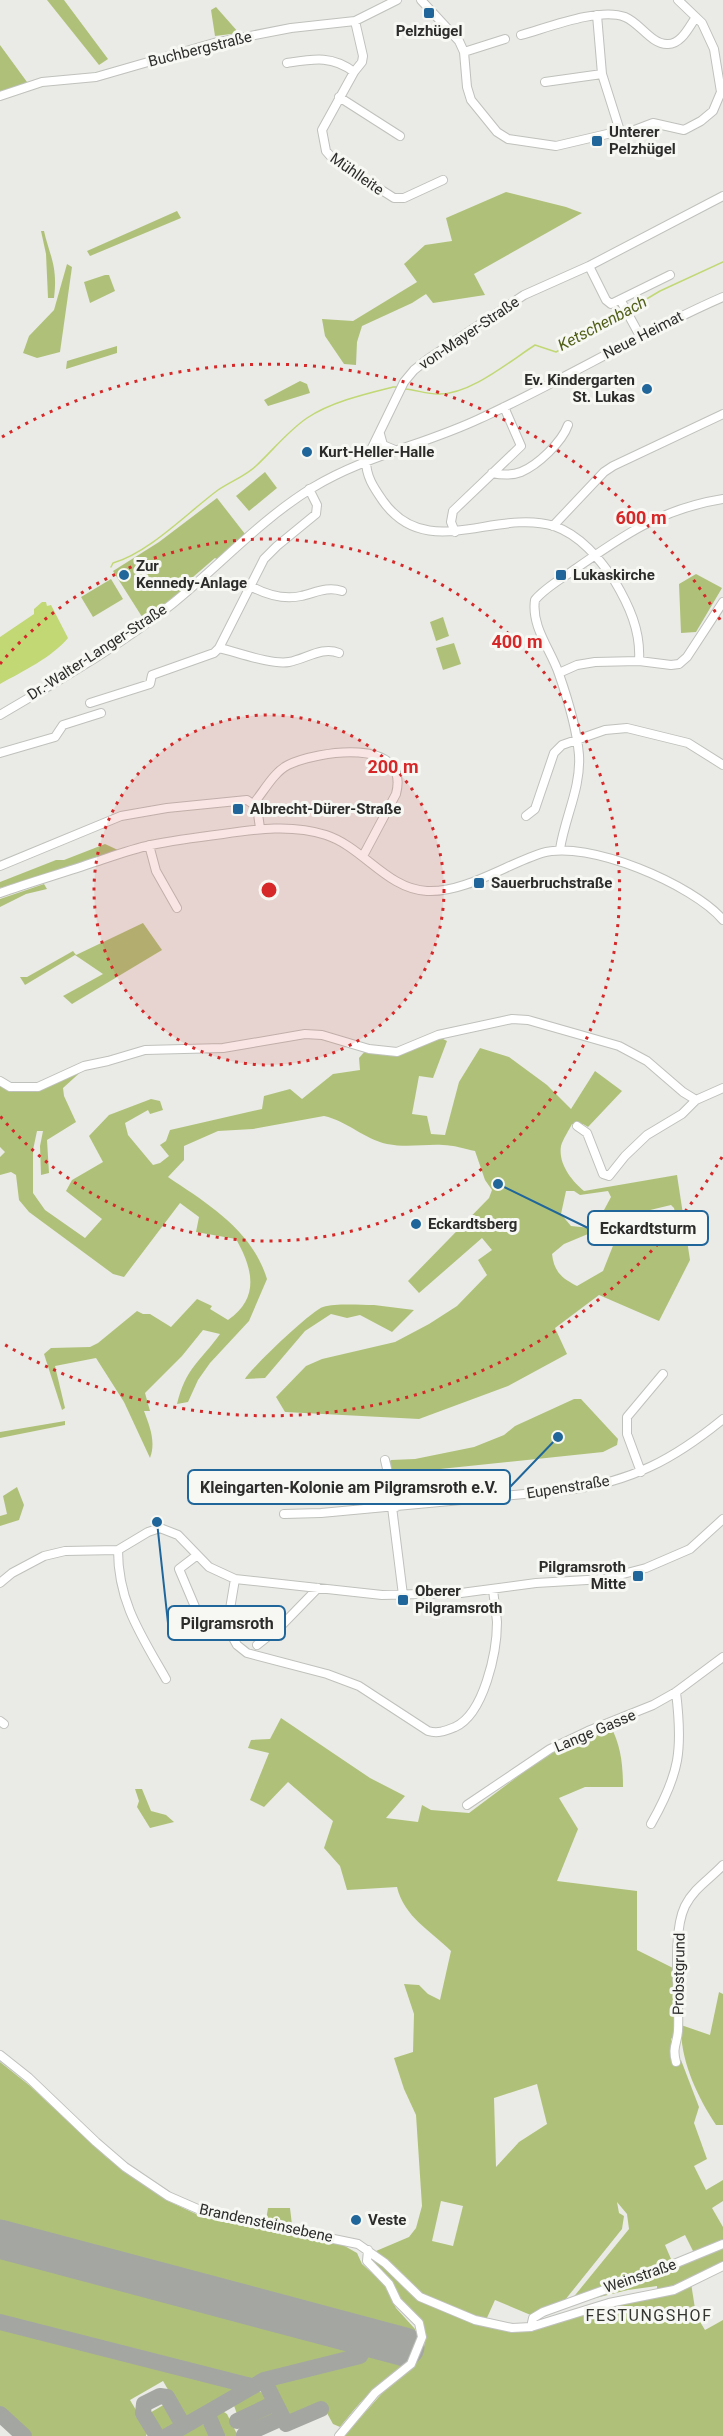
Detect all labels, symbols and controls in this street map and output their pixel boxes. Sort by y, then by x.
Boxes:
marker: Pelzhügel [422,6,436,20]
place label: Pelzhügel [396,22,462,40]
street label: Buchbergstraße [146,27,254,71]
place label: Unterer Pelzhügel [609,123,676,158]
marker: Unterer Pelzhügel [590,134,604,148]
street label: Mühlleite [327,149,387,199]
water label: Ketschenbach [554,292,650,355]
street label: von-Mayer-Straße [415,293,523,373]
street label: Neue Heimat [600,307,686,363]
place label: Ev. Kindergarten St. Lukas [524,371,635,406]
marker: Ev. Kindergarten St. Lukas [640,382,654,396]
place label: Kurt-Heller-Halle [319,443,434,461]
marker: Kurt-Heller-Halle [300,445,314,459]
text: 600 m [615,507,667,528]
place label: Zur Kennedy-Anlage [136,557,247,592]
place label: Lukaskirche [573,566,655,584]
marker: Zur Kennedy-Anlage [117,568,131,582]
marker: Lukaskirche [554,568,568,582]
street label: Dr.-Walter-Langer-Straße [24,600,170,704]
text: 400 m [491,631,543,652]
text: 200 m [367,756,419,777]
place label: Albrecht-Dürer-Straße [250,800,401,818]
marker: Albrecht-Dürer-Straße [231,802,245,816]
place label: Sauerbruchstraße [491,874,612,892]
marker: Sauerbruchstraße [472,876,486,890]
centre of rings [259,880,279,900]
callout: Eckardtsturm [588,1211,708,1245]
place label: Eckardtsberg [428,1215,517,1233]
marker: Eckardtsberg [409,1217,423,1231]
text: Eckardtsturm [600,1219,696,1238]
callout: Kleingarten-Kolonie am Pilgramsroth e.V. [188,1470,510,1504]
street label: Eupenstraße [525,1472,611,1502]
text: Kleingarten-Kolonie am Pilgramsroth e.V. [200,1478,498,1497]
place label: Pilgramsroth Mitte [539,1558,626,1593]
marker: Pilgramsroth Mitte [631,1569,645,1583]
place label: Oberer Pilgramsroth [415,1582,502,1617]
marker: Oberer Pilgramsroth [396,1593,410,1607]
callout: Pilgramsroth [168,1606,285,1640]
text: Pilgramsroth [180,1614,274,1633]
street label: Lange Gasse [552,1706,638,1756]
street label: Probstgrund [669,1933,689,2015]
street label: Brandensteinsebene [198,2200,334,2246]
place label: Veste [368,2211,406,2229]
marker: Veste [349,2213,363,2227]
street label: Weinstraße [601,2255,679,2297]
district label: FESTUNGSHOF [586,2306,712,2325]

